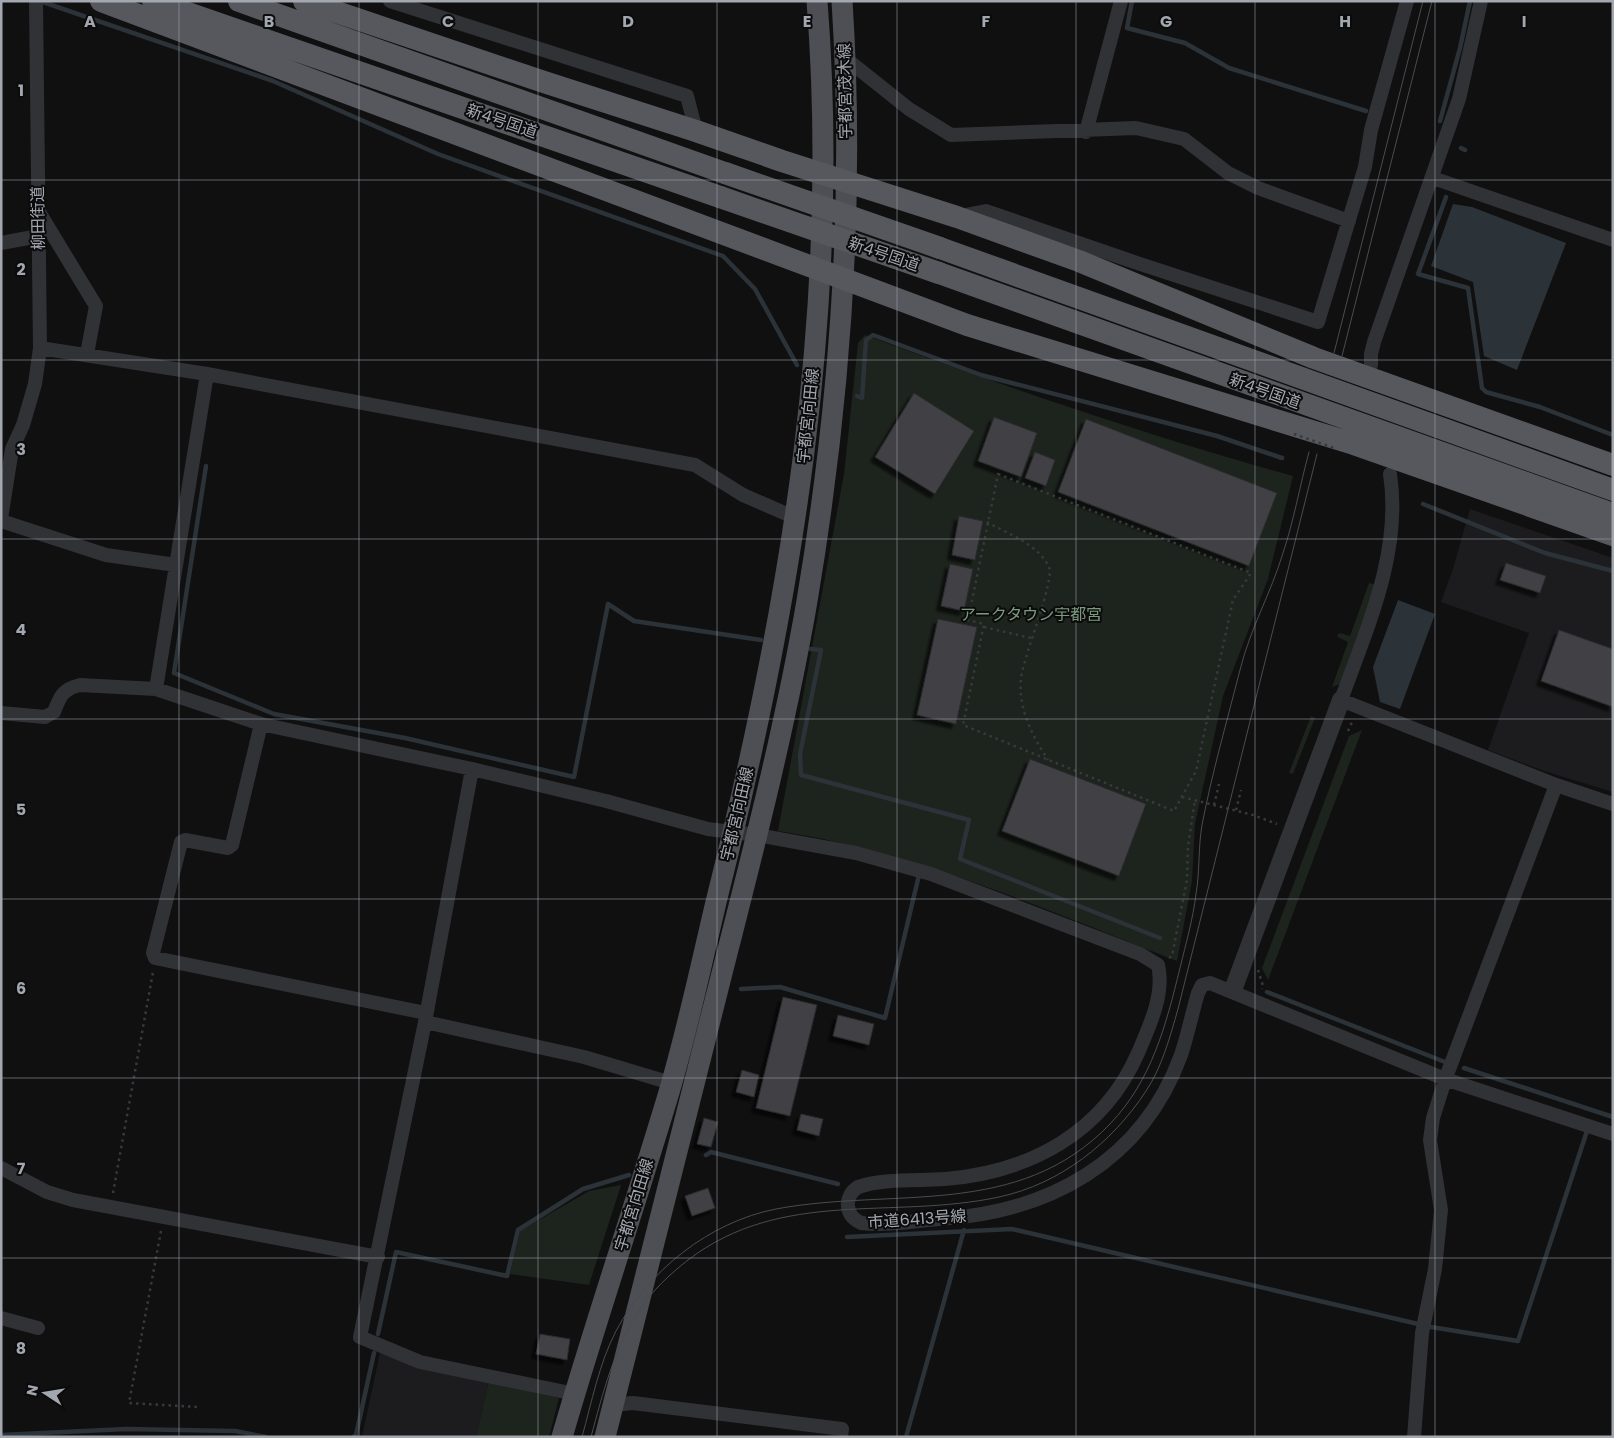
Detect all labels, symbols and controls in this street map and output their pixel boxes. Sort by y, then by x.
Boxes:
text: A [84,10,96,33]
text: B [264,10,274,33]
text: C [442,10,454,33]
text: D [622,10,634,33]
text: E [803,10,811,33]
text: F [982,10,991,33]
text: G [1160,10,1172,33]
text: H [1339,10,1351,33]
text: I [1522,10,1526,33]
street label: 宇都宮茂木線 [833,43,857,139]
text: 1 [18,79,24,102]
street label: 新4号国道 [463,98,541,144]
street label: 柳田街道 [26,186,50,250]
street label: 新4号国道 [845,231,923,277]
text: 2 [16,258,26,281]
street label: 宇都宮向田線 [792,367,824,465]
street label: 新4号国道 [1226,368,1304,414]
text: 3 [16,438,26,461]
park label: アークタウン宇都宮 [960,603,1102,626]
text: 4 [16,618,27,641]
street label: 宇都宮向田線 [715,765,759,863]
text: 5 [16,798,26,821]
text: 6 [16,977,26,1000]
street label: 宇都宮向田線 [609,1156,659,1254]
text: 7 [17,1157,26,1180]
street label: 市道6413号線 [867,1204,967,1234]
text: 8 [16,1337,26,1360]
north arrow [20,1368,70,1418]
text: N [21,1383,43,1398]

